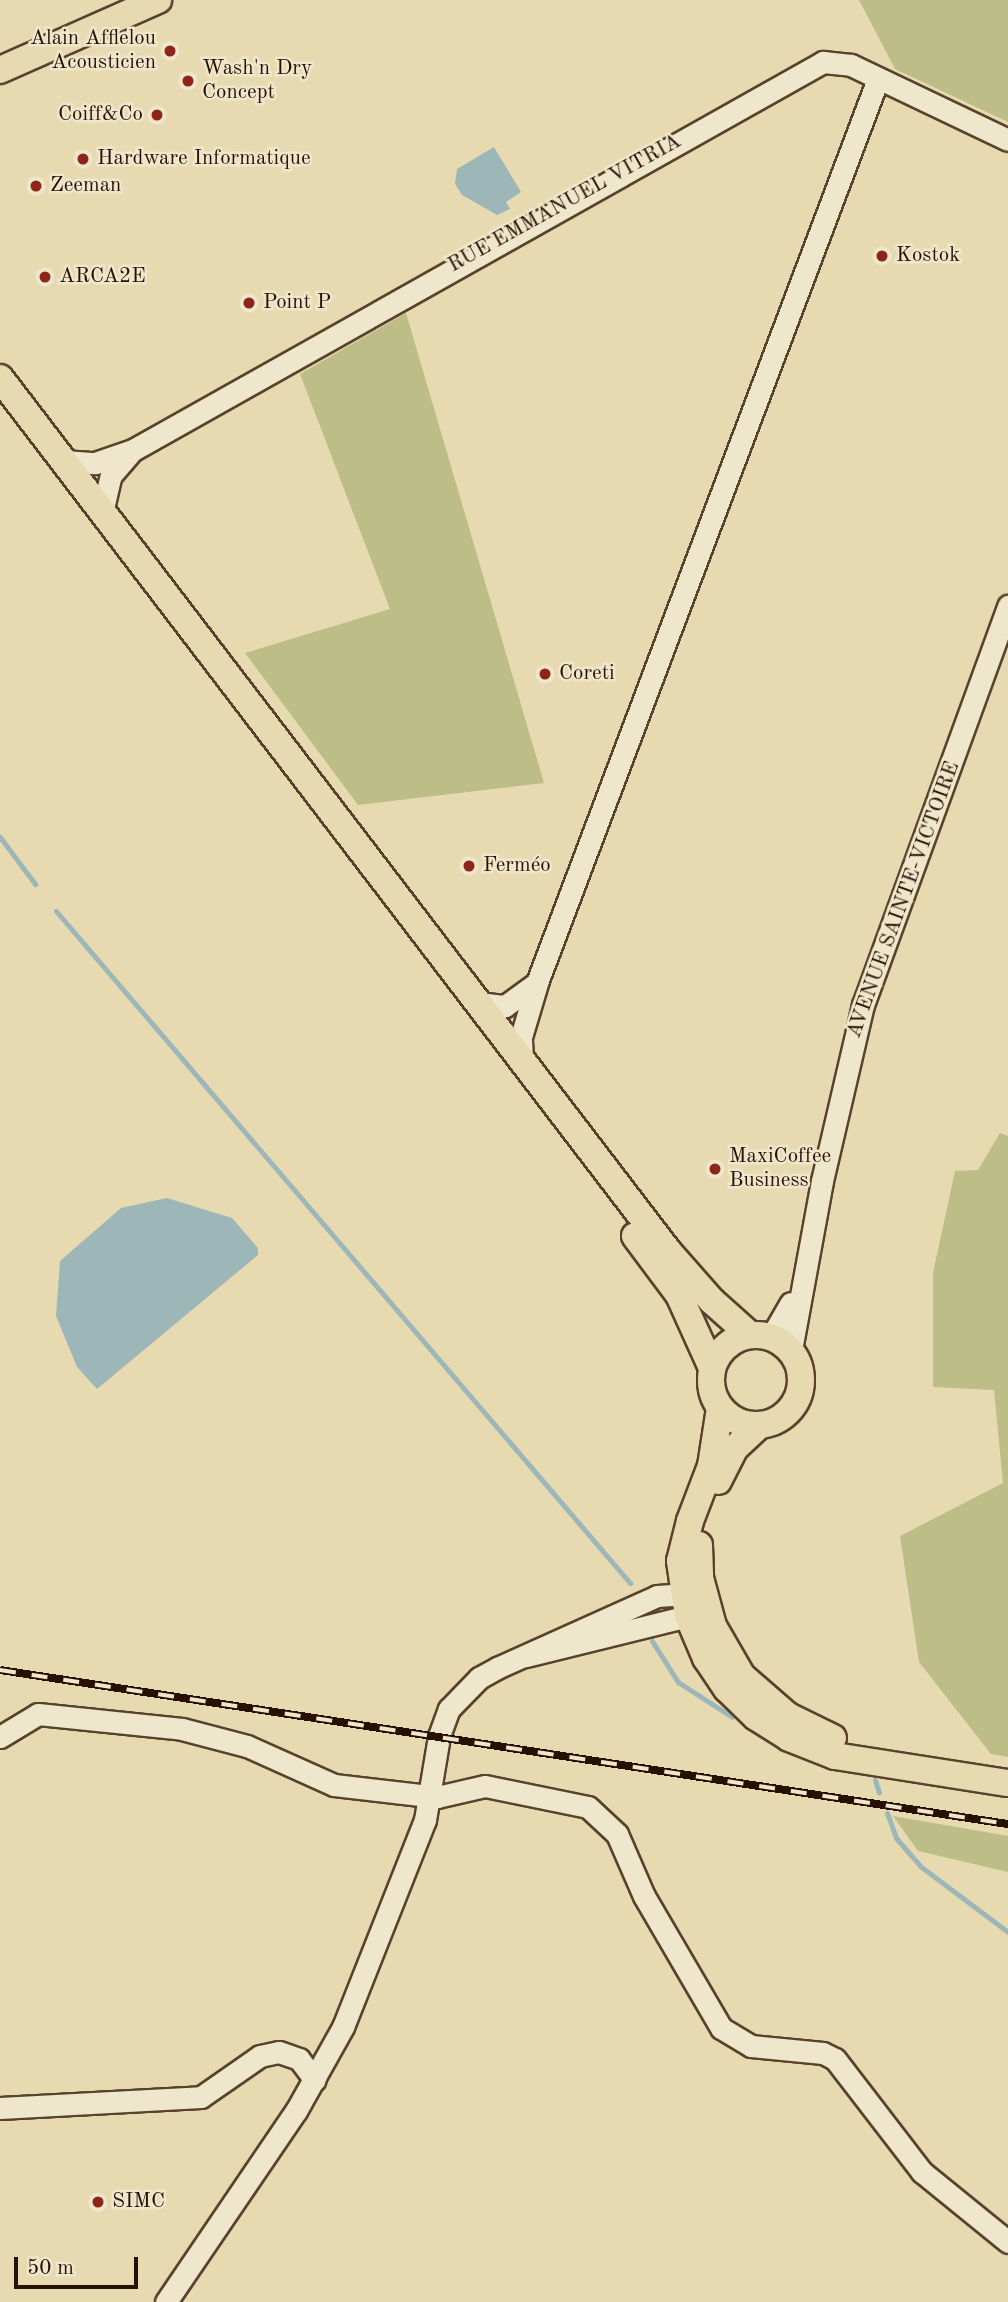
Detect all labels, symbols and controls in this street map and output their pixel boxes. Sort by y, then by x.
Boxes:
place label: Alain Afflelou Acousticien [30,26,156,76]
marker: Alain Afflelou Acousticien [162,43,178,59]
place label: Wash'n Dry Concept [202,56,312,106]
marker: Wash'n Dry Concept [180,73,196,89]
place label: Coiff&Co [58,102,143,128]
marker: Coiff&Co [149,107,165,123]
street label: RUE EMMANUEL VITRIA [444,129,686,279]
place label: Hardware Informatique [97,146,311,172]
marker: Hardware Informatique [75,151,91,167]
place label: Zeeman [50,173,121,199]
marker: Zeeman [28,178,44,194]
place label: Kostok [896,243,960,269]
marker: Kostok [874,248,890,264]
place label: ARCA2E [59,264,146,290]
marker: ARCA2E [37,269,53,285]
place label: Point P [263,290,331,316]
marker: Point P [241,295,257,311]
place label: Coreti [559,661,615,687]
marker: Coreti [537,666,553,682]
street label: AVENUE SAINTE-VICTOIRE [842,758,966,1042]
place label: Ferméo [483,853,551,879]
marker: Ferméo [461,858,477,874]
place label: MaxiCoffee Business [729,1144,831,1194]
marker: MaxiCoffee Business [707,1161,723,1177]
place label: SIMC [112,2189,165,2215]
marker: SIMC [90,2194,106,2210]
scale bar [18,2242,142,2286]
text: 50 m [27,2258,74,2279]

